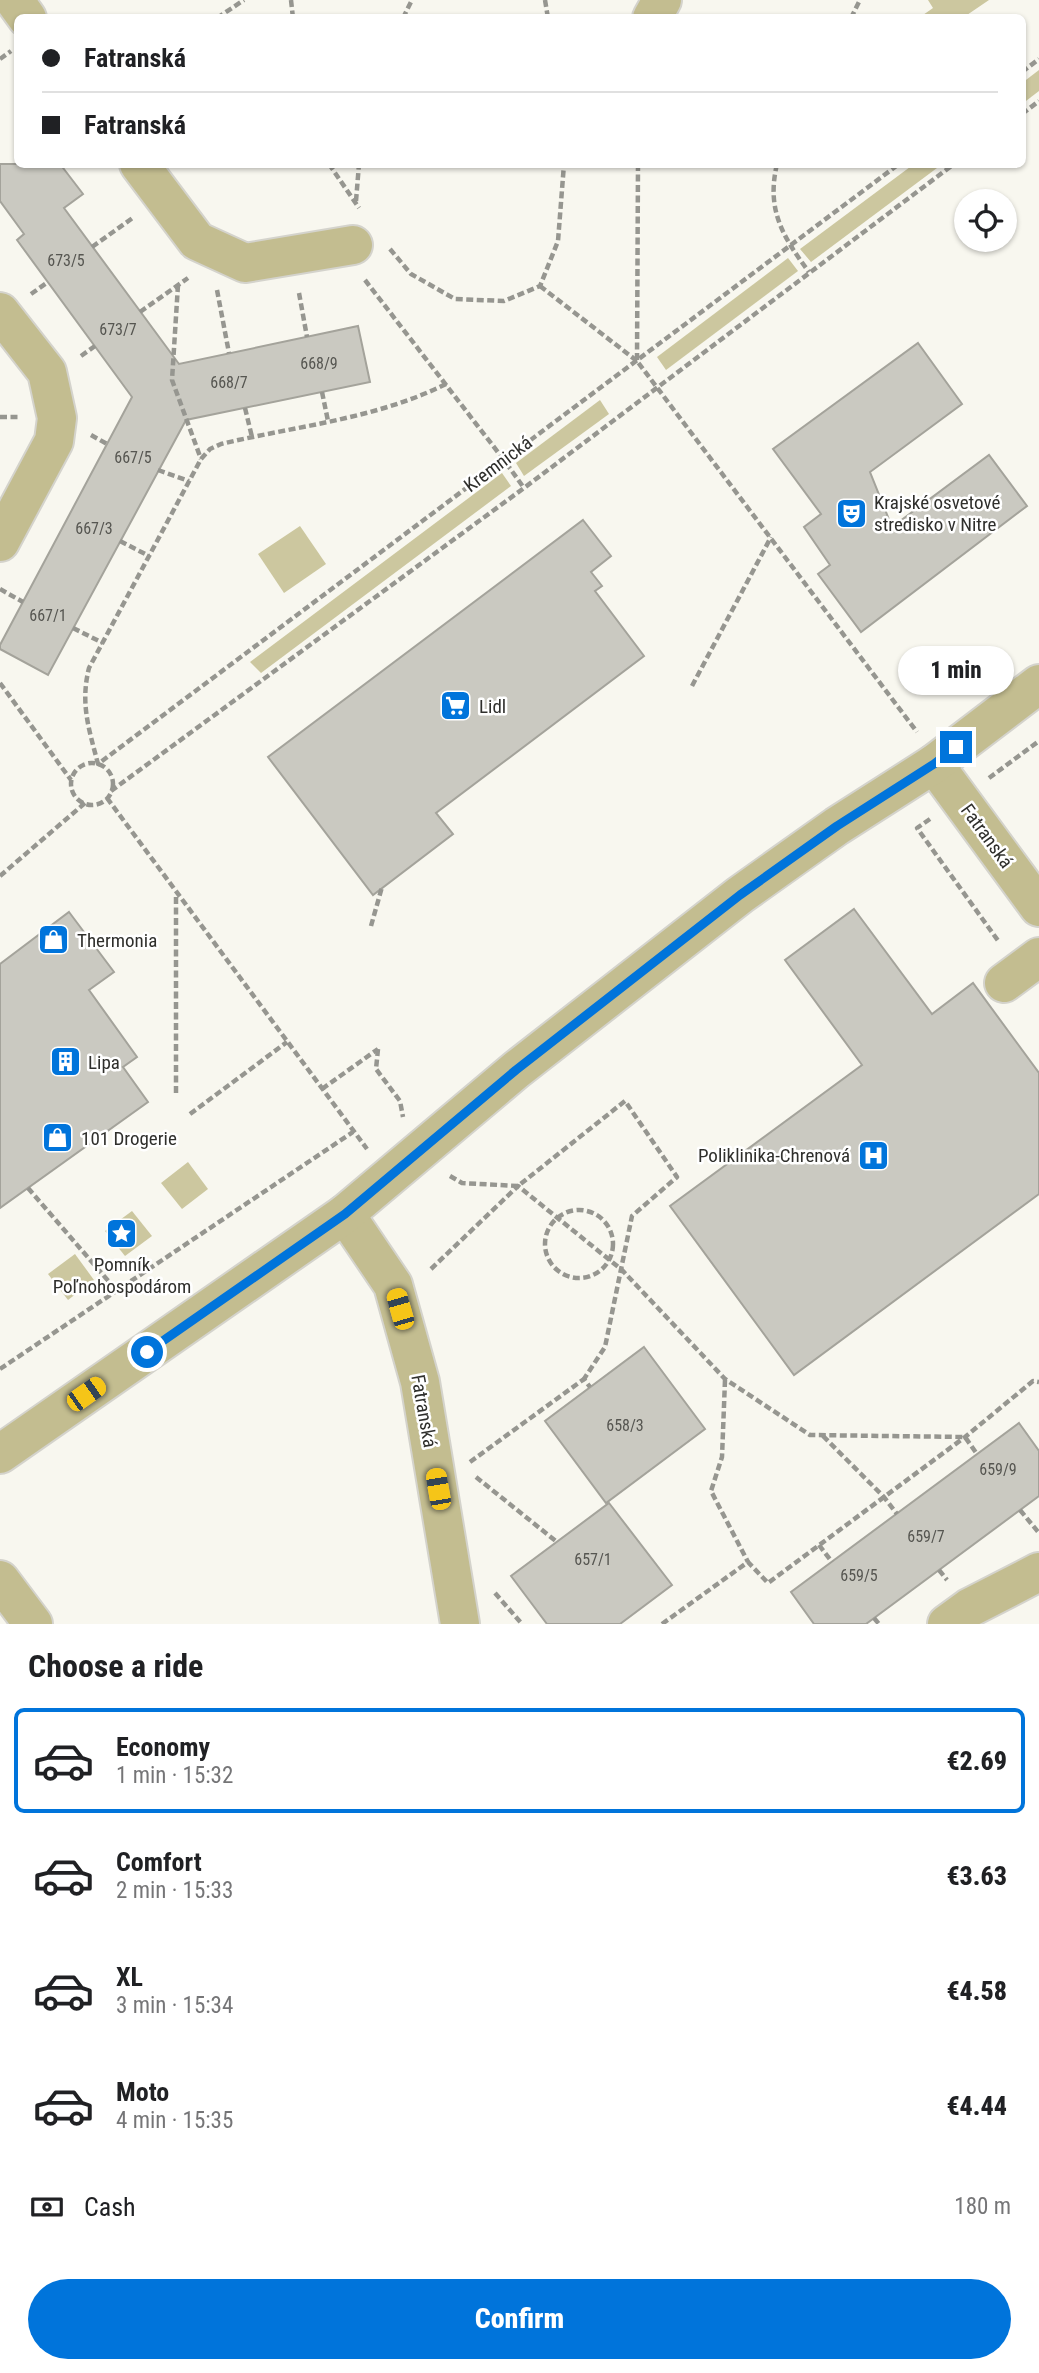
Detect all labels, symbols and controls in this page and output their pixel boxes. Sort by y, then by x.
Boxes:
text: Fatranská [84,43,186,73]
text: Fatranská [84,110,186,140]
map controls [954,189,1017,252]
button: locate [954,189,1017,252]
house number: 673/5 [47,251,85,270]
house number: 673/7 [99,320,137,339]
house number: 668/9 [300,354,338,373]
house number: 668/7 [210,373,248,392]
street label: Kremnická [459,431,537,497]
house number: 667/5 [114,448,152,467]
place label: Krajské osvetové stredisko v Nitre [874,491,1000,536]
theatre icon: Krajské osvetové stredisko v Nitre [834,496,868,530]
house number: 667/3 [75,519,113,538]
house number: 667/1 [29,606,67,625]
callout: 1 min [898,646,1014,694]
text: 1 min [930,657,982,684]
supermarket icon: Lidl [439,689,473,723]
place label: Lidl [479,695,506,718]
route end [940,731,972,763]
street label: Fatranská [956,799,1018,873]
shop icon: Thermonia [37,923,71,957]
place label: Thermonia [77,929,157,952]
building icon: Lipa [48,1045,82,1079]
place label: Lipa [88,1051,120,1074]
shop icon: 101 Drogerie [41,1121,75,1155]
place label: 101 Drogerie [81,1127,177,1150]
hospital icon: Poliklinika-Chrenová [856,1138,890,1172]
place label: Poliklinika-Chrenová [698,1144,850,1167]
place icon: Pomník Poľnohospodárom [105,1216,139,1250]
place label: Pomník Poľnohospodárom [53,1253,191,1298]
car [385,1286,416,1332]
route start [131,1336,163,1368]
car [63,1373,110,1415]
street label: Fatranská [406,1373,442,1449]
house number: 658/3 [606,1416,644,1435]
house number: 659/9 [979,1460,1017,1479]
car [425,1466,452,1512]
house number: 659/7 [907,1527,945,1546]
house number: 657/1 [574,1550,612,1569]
house number: 659/5 [840,1566,878,1585]
text: Choose a ride [28,1647,203,1685]
icon: car [32,1729,95,1792]
text: Economy [116,1732,210,1762]
text: €2.69 [946,1746,1007,1776]
text: 1 min · 15:32 [116,1762,233,1789]
icon: car [32,1844,95,1907]
text: Comfort [116,1847,202,1877]
text: €3.63 [946,1861,1007,1891]
text: 2 min · 15:33 [116,1877,233,1904]
icon: car [32,1959,95,2022]
text: XL [116,1962,143,1992]
text: €4.58 [946,1976,1007,2006]
text: 3 min · 15:34 [116,1992,233,2019]
icon: car [32,2074,95,2137]
text: Moto [116,2077,169,2107]
text: €4.44 [946,2091,1007,2121]
text: 4 min · 15:35 [116,2107,233,2134]
icon: cash [28,2188,66,2226]
text: Cash [84,2192,136,2222]
text: 180 m [954,2193,1011,2220]
button: Confirm [28,2279,1011,2359]

